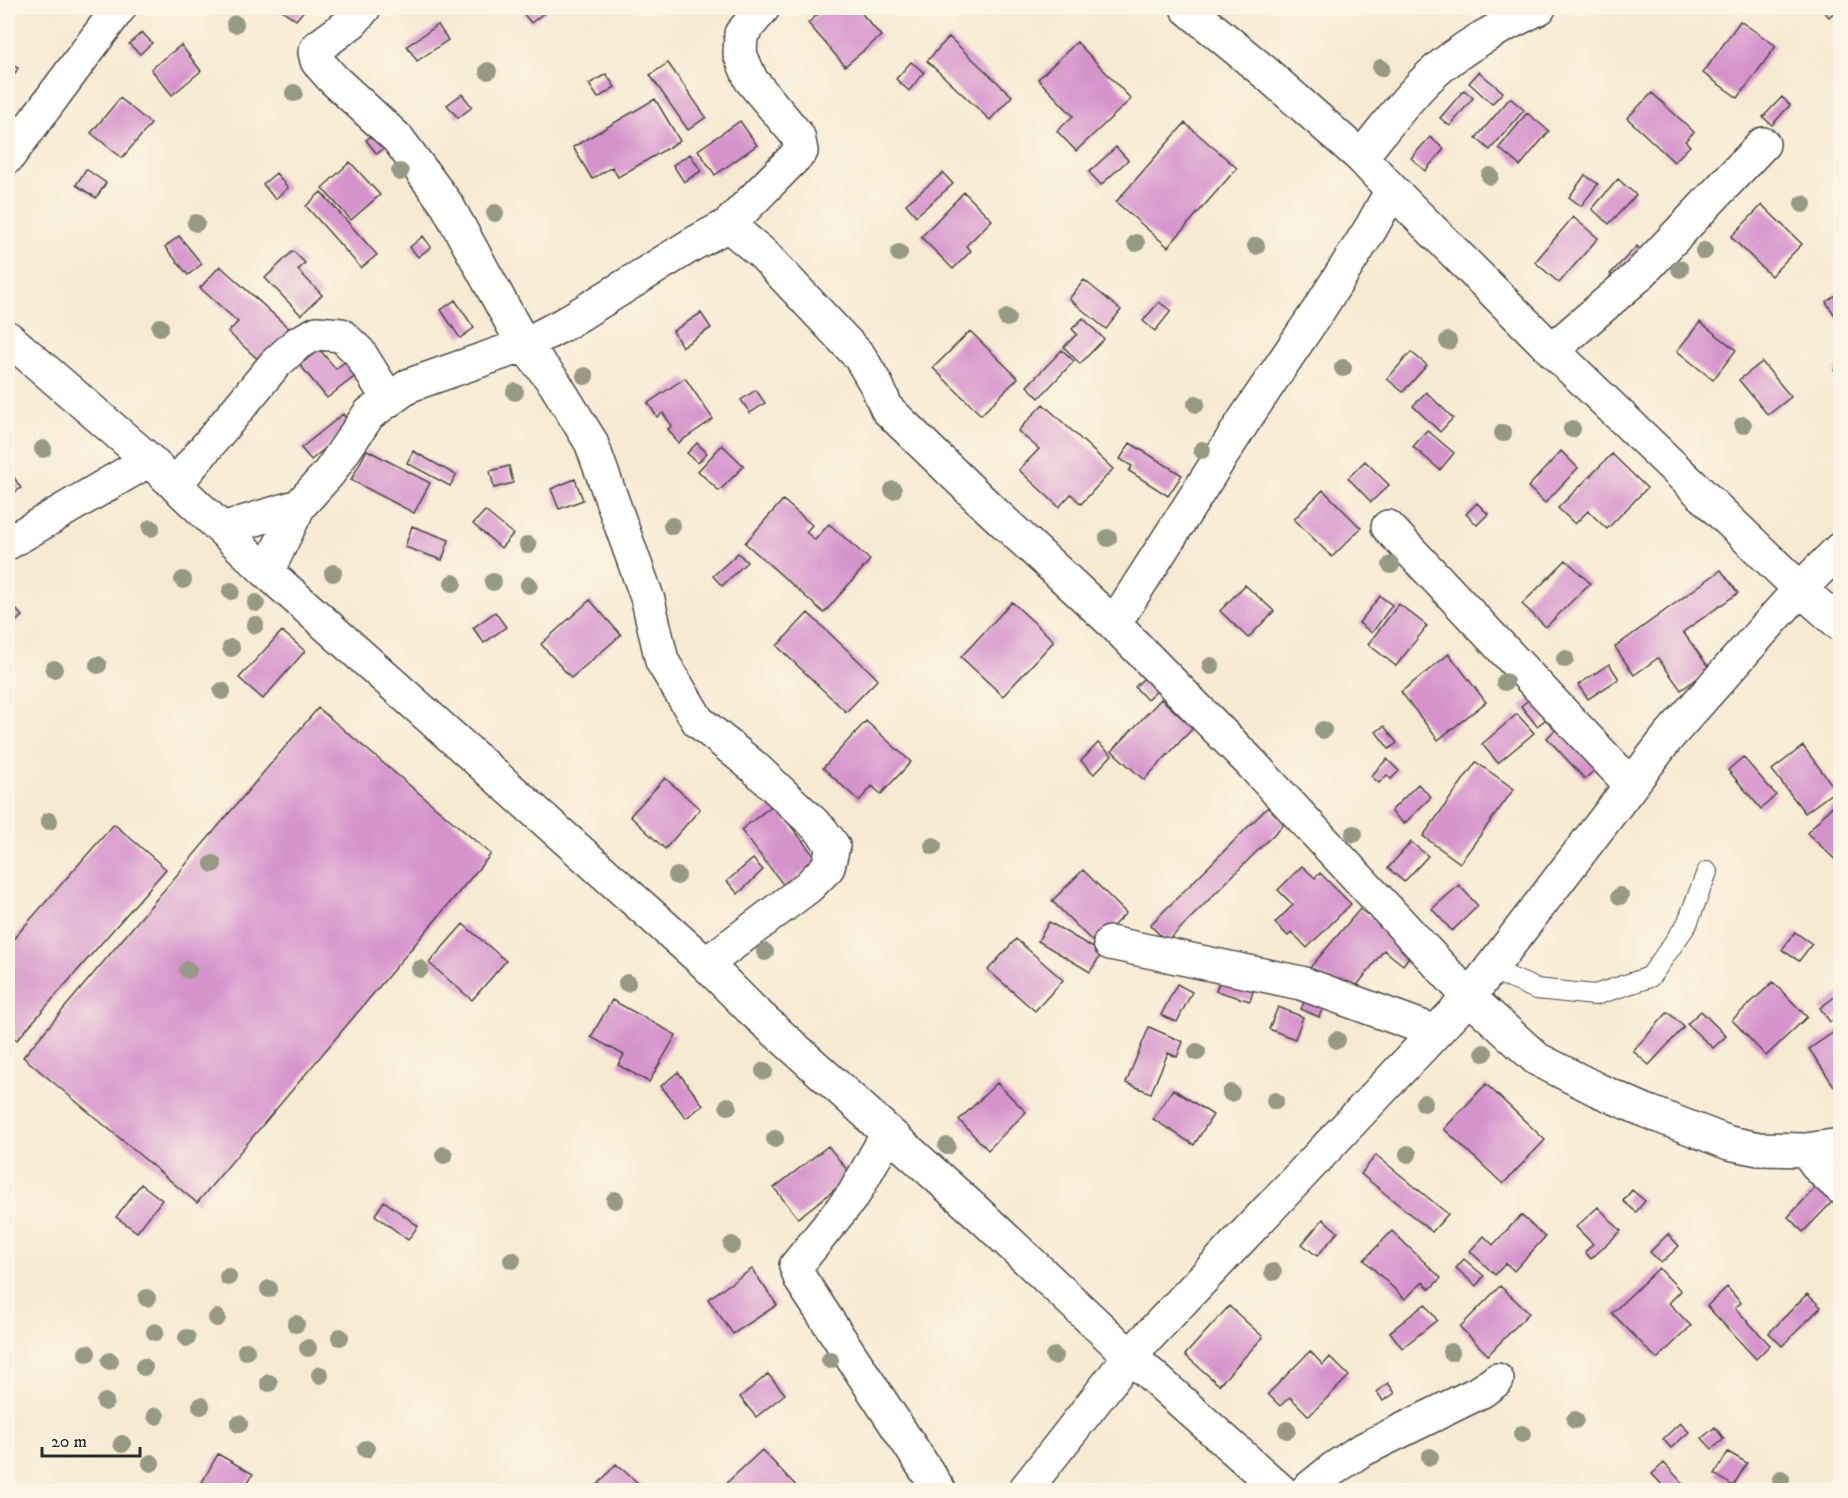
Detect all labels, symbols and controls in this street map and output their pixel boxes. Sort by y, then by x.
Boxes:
scale bar [42,1420,140,1458]
text: 20 m [51,1431,87,1453]

